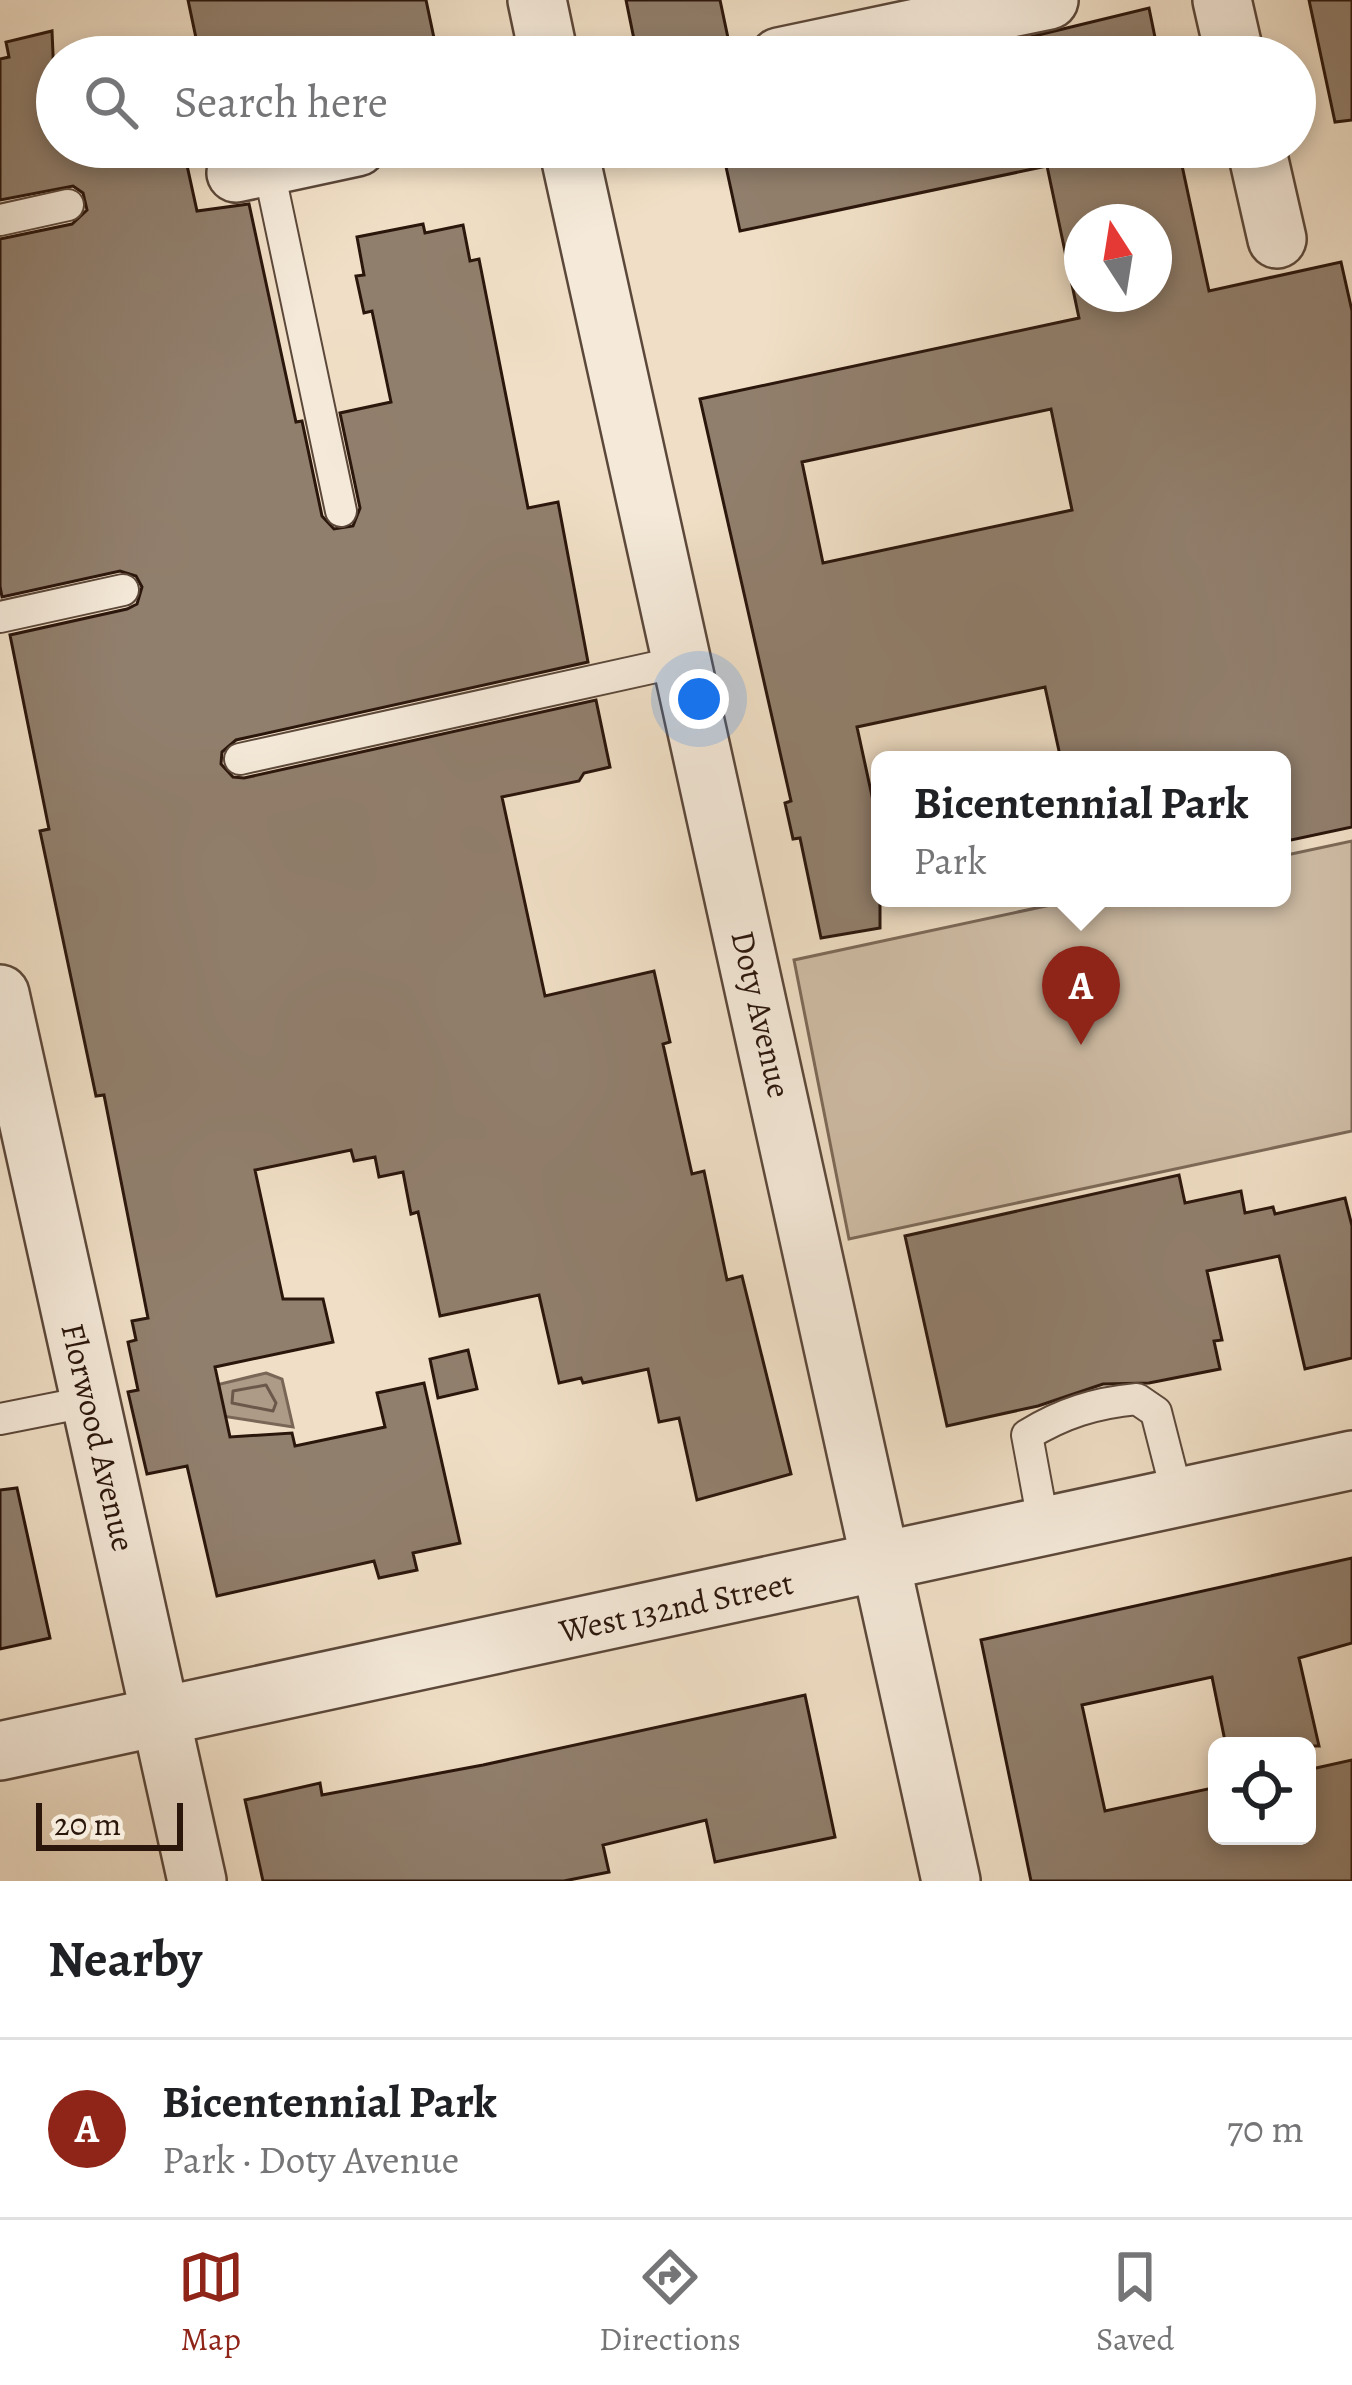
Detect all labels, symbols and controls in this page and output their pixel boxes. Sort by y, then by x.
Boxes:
search box [36,36,1316,168]
icon: search [78,69,144,135]
text: Search here [174,71,388,133]
north arrow [1064,204,1172,312]
your location [669,669,729,729]
popup [871,751,1291,907]
text: Bicentennial Park [914,772,1248,834]
text: Park [914,834,987,887]
street label: Doty Avenue [720,926,803,1102]
pin: A [1042,946,1120,1045]
street label: Florwood Avenue [50,1319,147,1556]
street label: West 132nd Street [554,1560,797,1653]
map controls [1208,1737,1316,1845]
button: locate [1208,1737,1316,1845]
scale bar [36,1797,183,1850]
text: 20 m [54,1801,121,1846]
text: Nearby [48,1924,202,1994]
text: Bicentennial Park [162,2071,497,2133]
text: A [75,2102,99,2155]
text: 70 m [1227,2102,1304,2155]
text: Park · Doty Avenue [162,2133,459,2186]
tab: Map [178,2244,244,2361]
tab: Directions [599,2244,741,2361]
tab: Saved [1096,2244,1174,2361]

